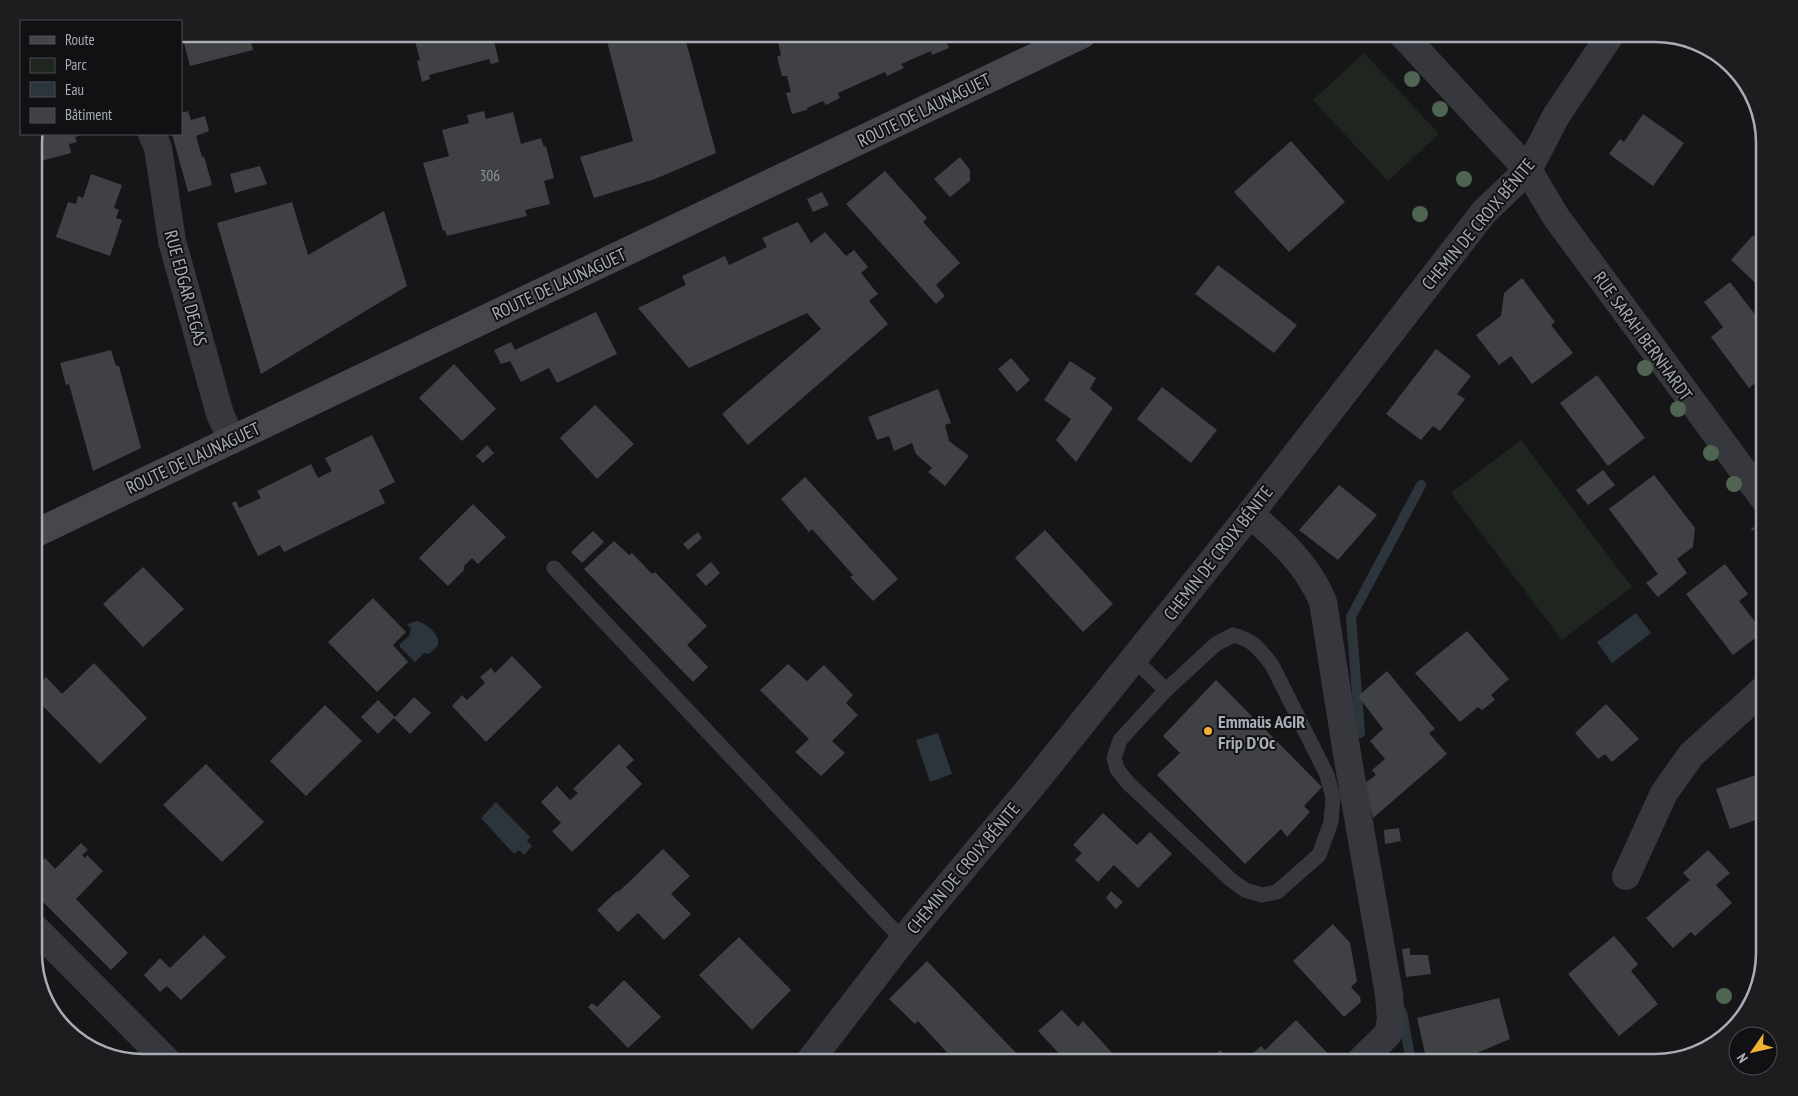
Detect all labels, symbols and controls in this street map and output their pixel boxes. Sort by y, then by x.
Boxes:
legend [20,20,182,135]
text: Route [65,30,95,49]
text: Parc [65,55,87,74]
street label: ROUTE DE LAUNAGUET [854,68,994,152]
text: Eau [65,80,84,99]
text: Bâtiment [65,105,112,124]
street label: CHEMIN DE CROIX BÉNITE [1416,154,1540,294]
house number: 306 [480,166,500,185]
street label: RUE EDGAR DEGAS [160,228,213,349]
street label: ROUTE DE LAUNAGUET [488,243,630,325]
street label: RUE SARAH BERNHARDT [1588,267,1698,405]
street label: ROUTE DE LAUNAGUET [122,417,264,499]
street label: CHEMIN DE CROIX BÉNITE [1158,481,1278,625]
place label: Emmaüs AGIR Frip D'Oc [1218,710,1305,754]
marker: Emmaüs AGIR Frip D'Oc [1202,725,1214,737]
street label: CHEMIN DE CROIX BÉNITE [901,798,1025,938]
north arrow [1728,1026,1778,1076]
text: N [1733,1050,1752,1066]

